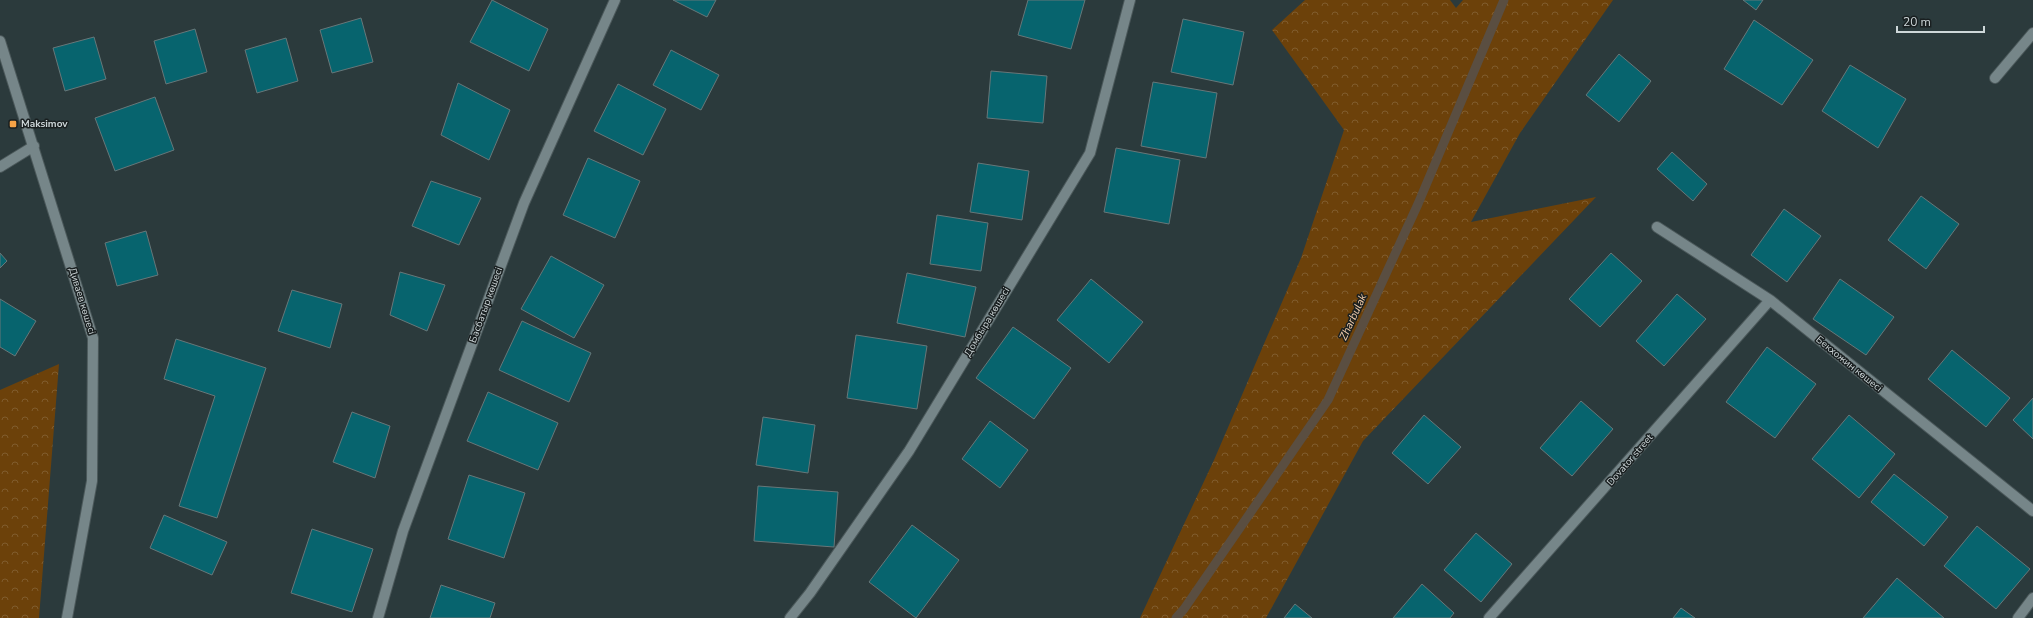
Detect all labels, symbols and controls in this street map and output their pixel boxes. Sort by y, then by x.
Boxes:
scale bar [1897,8,1984,34]
text: 20 m [1903,14,1931,30]
place label: Maksimov [21,117,68,131]
marker: Maksimov [8,119,18,129]
street label: Басбатыр көшесі [466,265,506,345]
street label: Диваев көшесі [65,266,99,336]
street label: Домбыра көшесі [961,285,1013,359]
water label: Zharbulak [1336,291,1371,343]
street label: Бекхожин көшесі [1813,333,1885,395]
street label: Dovator street [1604,431,1657,489]

